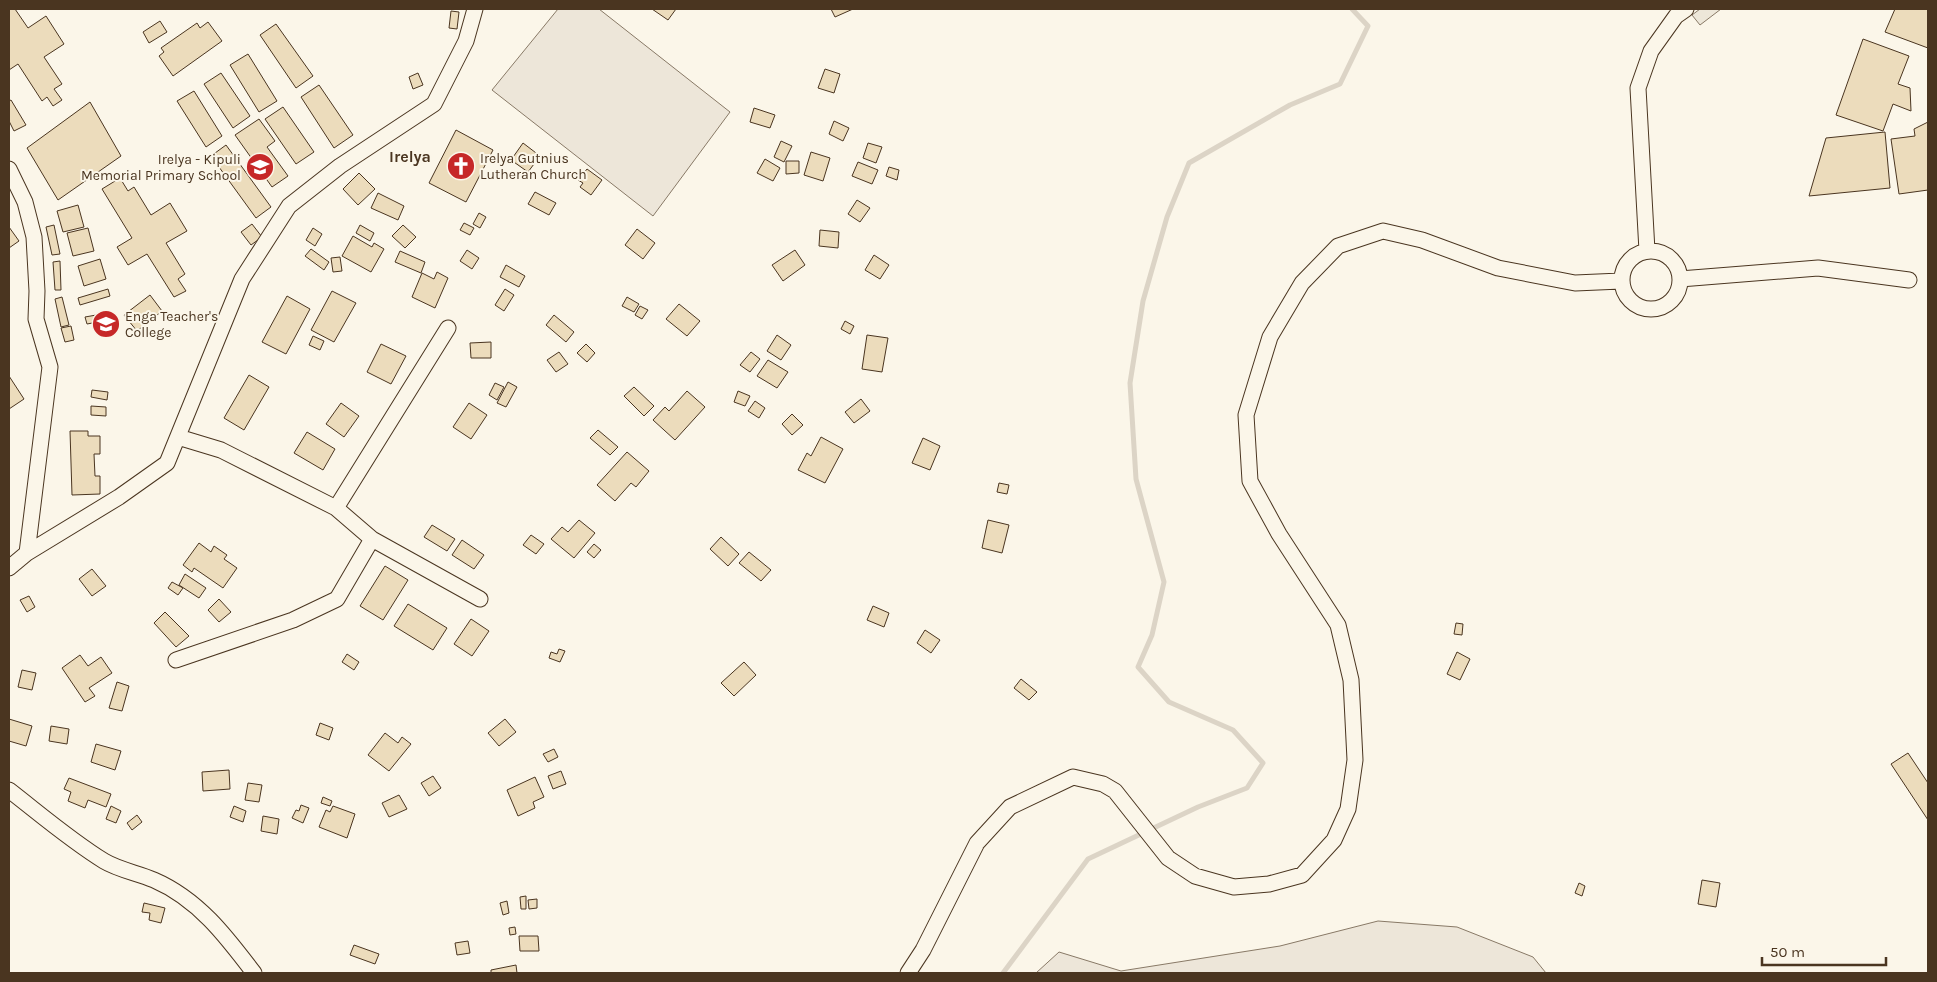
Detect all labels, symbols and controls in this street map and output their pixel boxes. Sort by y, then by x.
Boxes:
district label: Irelya [389,147,431,166]
place label: Irelya Gutnius Lutheran Church [480,150,587,183]
place label: Irelya - Kipuli Memorial Primary School [81,151,241,184]
church icon: Irelya Gutnius Lutheran Church [446,151,476,181]
school or university icon: Irelya - Kipuli Memorial Primary School [245,152,275,182]
place label: Enga Teacher's College [125,308,218,341]
school or university icon: Enga Teacher's College [91,309,121,339]
scale bar [1762,934,1886,966]
text: 50 m [1770,943,1805,961]

